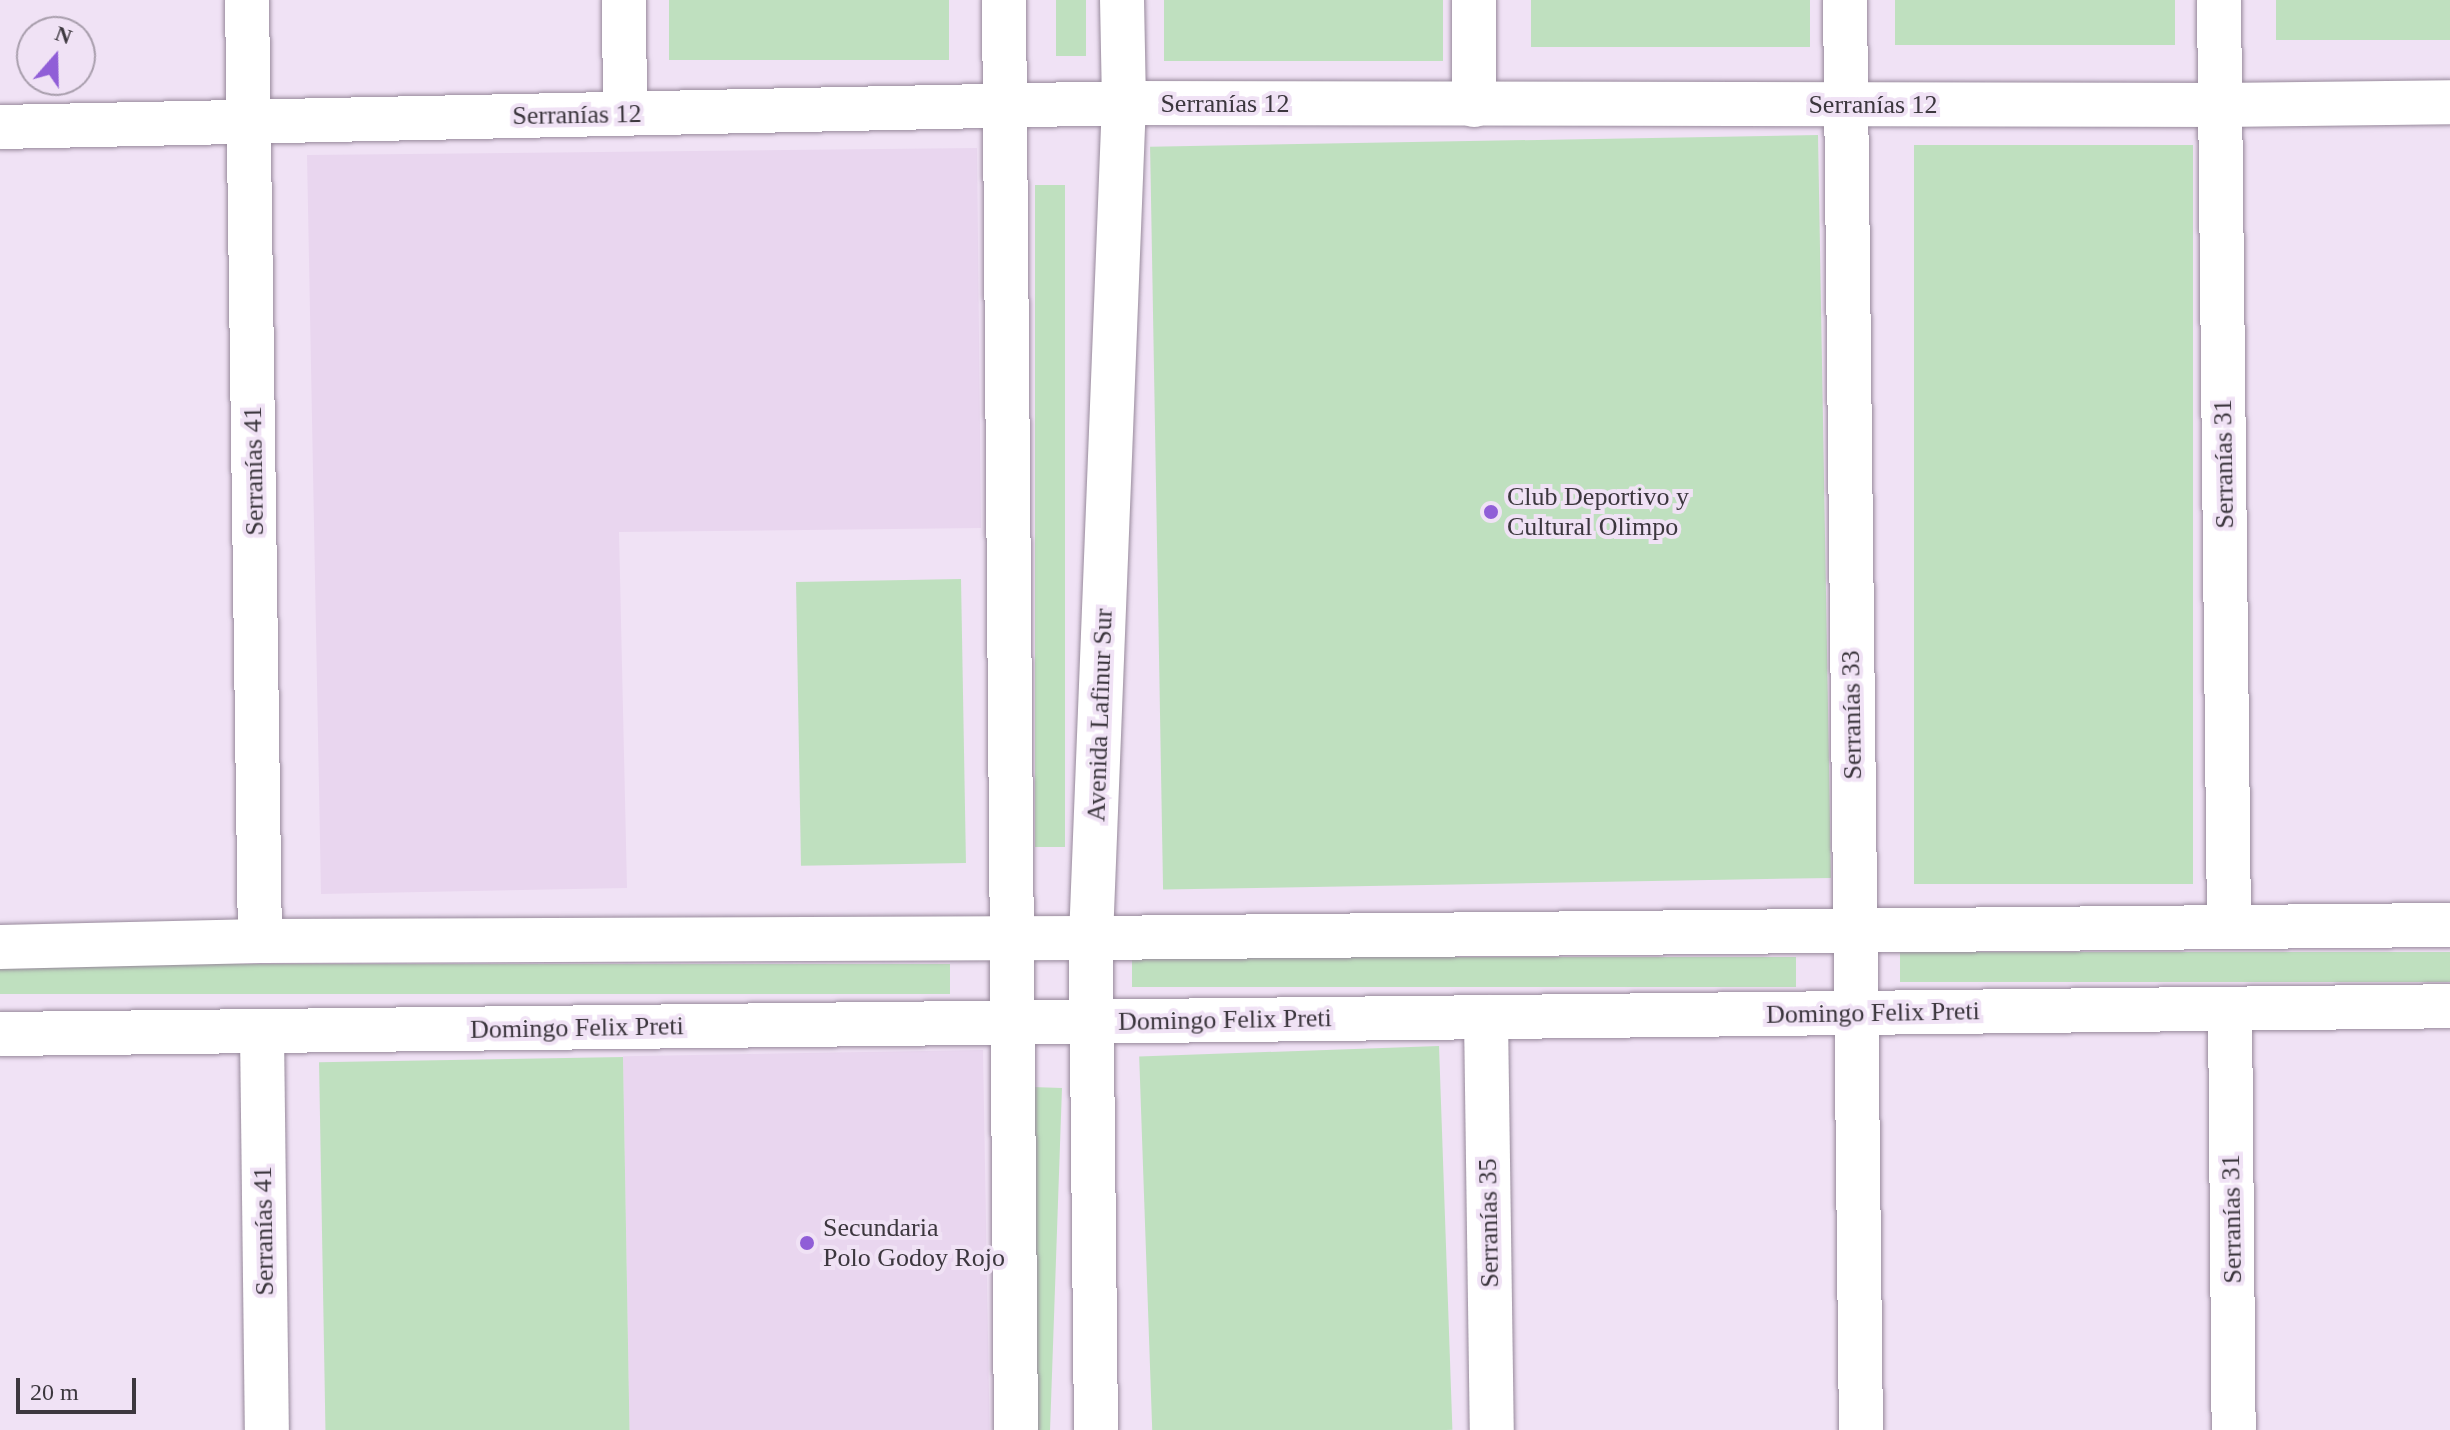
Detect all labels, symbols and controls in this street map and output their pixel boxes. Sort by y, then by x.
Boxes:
north arrow [16,16,96,96]
text: N [52,20,75,49]
street label: Serranías 12 [1160,88,1290,120]
street label: Serranías 12 [1808,89,1938,121]
street label: Serranías 12 [512,98,642,132]
street label: Serranías 31 [2207,399,2241,529]
street label: Serranías 41 [237,406,271,536]
place label: Club Deportivo y Cultural Olimpo [1507,481,1689,542]
marker: Club Deportivo y Cultural Olimpo [1482,503,1500,521]
street label: Avenida Lafinur Sur [1081,608,1119,822]
street label: Serranías 33 [1835,650,1869,780]
street label: Domingo Felix Preti [1766,996,1980,1030]
street label: Domingo Felix Preti [1118,1003,1332,1037]
street label: Domingo Felix Preti [470,1011,684,1045]
street label: Serranías 31 [2215,1154,2249,1284]
street label: Serranías 35 [1472,1158,1506,1288]
street label: Serranías 41 [247,1166,281,1296]
place label: Secundaria Polo Godoy Rojo [823,1212,1005,1274]
marker: Secundaria Polo Godoy Rojo [798,1234,816,1252]
scale bar [20,1362,140,1412]
text: 20 m [30,1379,79,1405]

